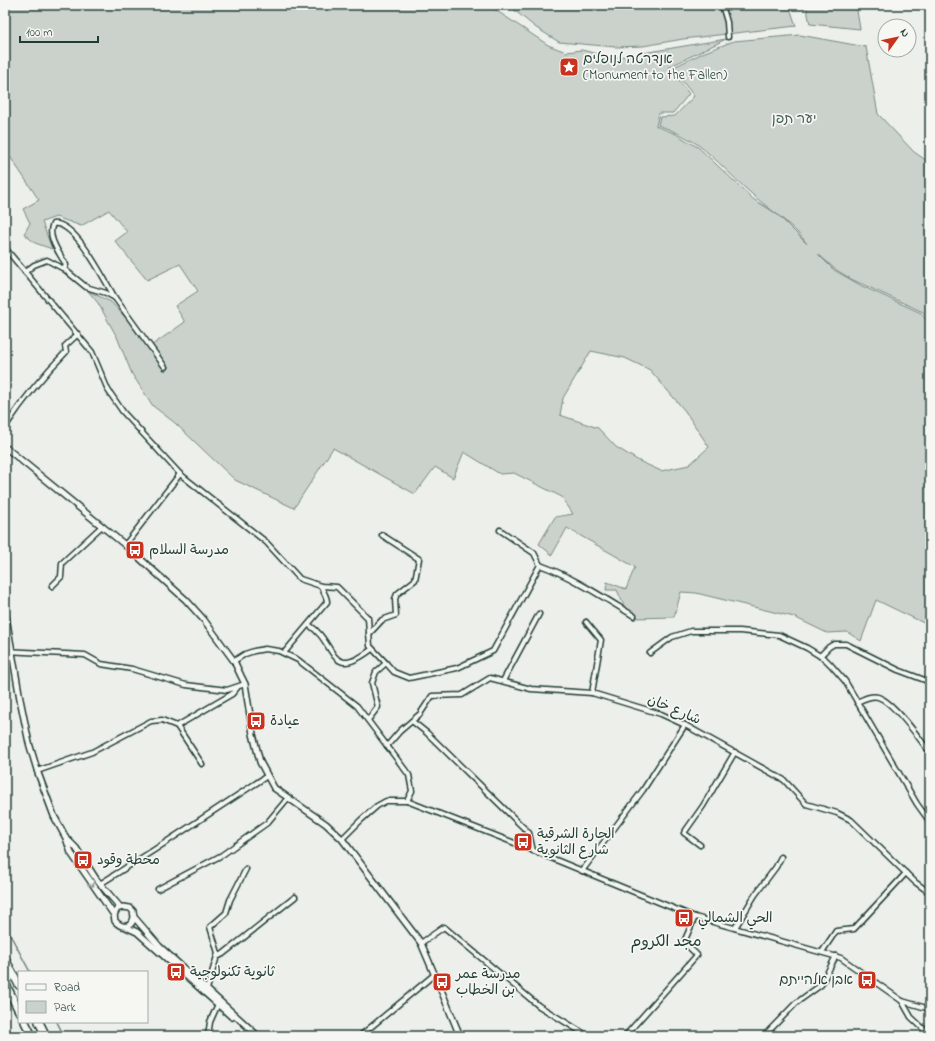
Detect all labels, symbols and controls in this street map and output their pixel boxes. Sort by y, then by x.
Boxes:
scale bar [20,18,98,44]
north arrow [877,18,917,58]
text: 100 m [26,24,53,42]
text: N [896,26,913,41]
place label: אנדרטה לנופלים (Monument to the Fallen) [583,49,727,86]
place icon: אנדרטה לנופלים (Monument to the Fallen) [558,56,580,78]
park label: יער תפן [772,109,816,130]
bus stop icon: مدرسة السلام [124,539,146,561]
place label: مدرسة السلام [149,540,229,561]
street label: شارع خان [644,689,704,731]
bus stop icon: عيادة [245,710,267,732]
place label: عيادة [270,711,299,732]
place label: الحارة الشرقية شارع الثانوية [537,824,615,861]
bus stop icon: الحارة الشرقية شارع الثانوية [512,831,534,853]
bus stop icon: محطة وقود [72,849,94,871]
place label: محطة وقود [97,850,160,871]
one-way arrow [87,880,95,887]
bus stop icon: الحي الشمالي [673,907,695,929]
place label: الحي الشمالي [698,908,773,930]
district label: مجد الكروم [631,930,701,954]
bus stop icon: ثانوية تكنولوجية [165,961,187,983]
place label: ثانوية تكنولوجية [190,962,276,983]
place label: مدرسة عمر بن الخطاب [455,964,521,1001]
bus stop icon: אבן אלהייתם [856,969,878,991]
place label: אבן אלהייתם [779,970,853,991]
legend [18,971,148,1023]
bus stop icon: مدرسة عمر بن الخطاب [431,971,453,993]
text: Road [54,979,80,997]
text: Park [54,999,76,1017]

